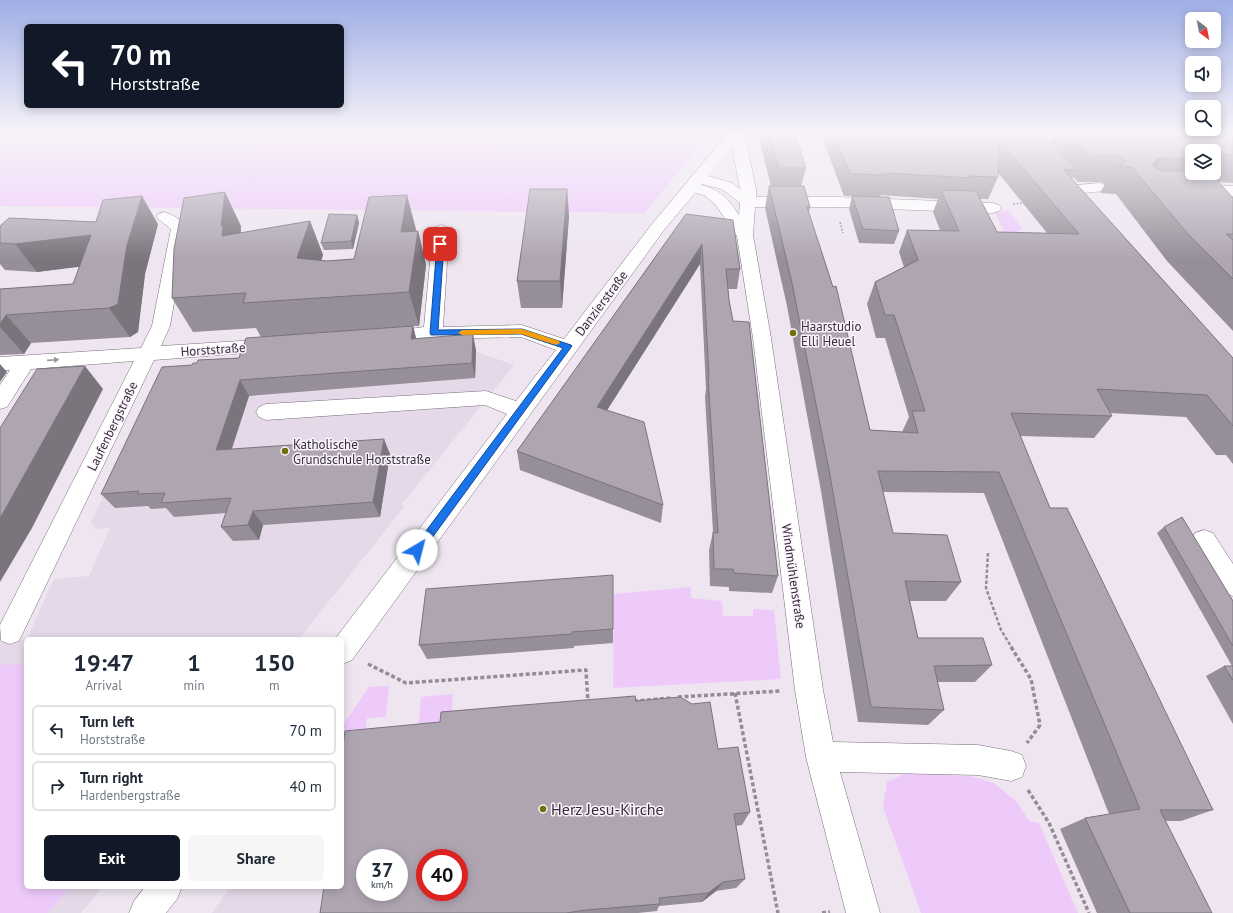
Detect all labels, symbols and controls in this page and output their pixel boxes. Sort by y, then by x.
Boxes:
north arrow [1185,12,1221,48]
map controls [1185,12,1221,180]
text: 70 m [110,36,171,73]
icon: left [44,40,96,92]
button: sound [1185,56,1221,92]
text: Horststraße [110,72,200,95]
button: search [1185,100,1221,136]
button: layers [1185,144,1221,180]
pin [423,227,457,261]
icon: arrive [429,233,451,255]
street label: Danzierstraße [571,267,631,339]
place label: Haarstudio Elli Heuel [801,318,861,350]
marker: Haarstudio Elli Heuel [788,328,798,338]
street label: Horststraße [180,339,246,360]
one-way arrow [47,357,59,364]
street label: Laufenbergstraße [83,379,142,474]
place label: Katholische Grundschule Horststraße [293,436,431,468]
marker: Katholische Grundschule Horststraße [280,446,290,456]
street label: Windmühlenstraße [778,523,809,630]
position arrow [396,529,438,571]
text: 19:47 [73,647,134,678]
text: 1 [187,647,201,678]
text: 150 [254,647,295,678]
text: Arrival [86,677,122,694]
text: min [183,677,205,694]
text: m [269,677,280,694]
text: Turn left [80,712,134,731]
icon: left [46,719,68,741]
text: 70 m [289,721,322,740]
text: Horststraße [80,731,145,748]
text: Turn right [80,768,143,787]
icon: right [46,775,68,797]
text: 40 m [289,777,322,796]
text: Hardenbergstraße [80,787,180,804]
place label: Herz Jesu-Kirche [551,799,664,819]
marker: Herz Jesu-Kirche [538,804,548,814]
button: Exit [44,835,180,881]
button: Share [188,835,324,881]
speed limit sign: 40 [416,849,468,901]
text: 37 [371,857,393,883]
text: km/h [371,878,393,891]

